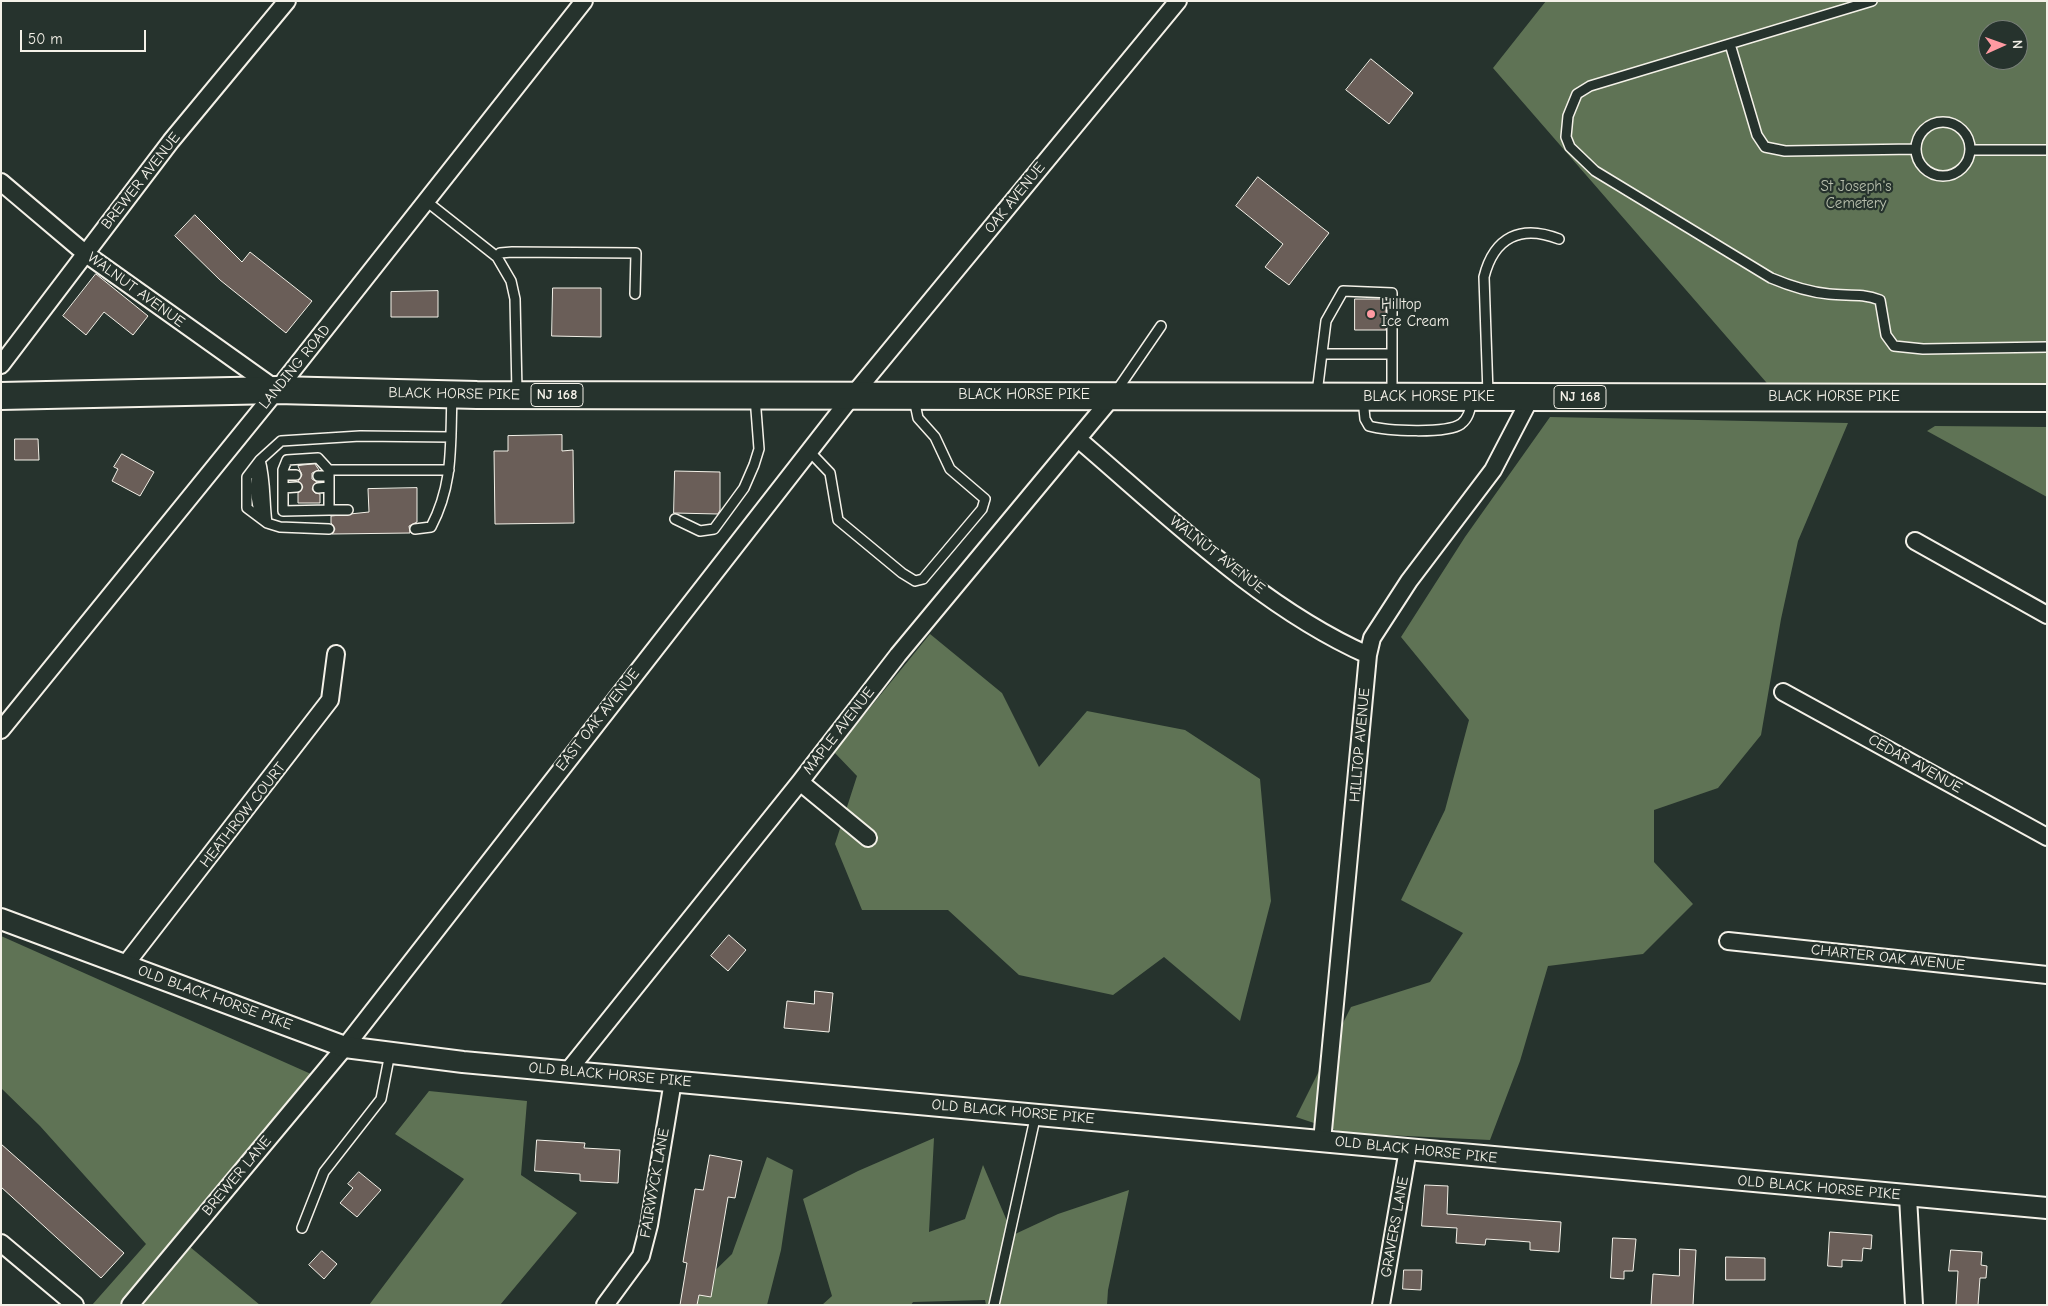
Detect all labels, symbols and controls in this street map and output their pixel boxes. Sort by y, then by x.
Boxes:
scale bar [22,20,149,52]
north arrow [1978,20,2028,70]
text: 50 m [28,30,63,48]
text: N [2009,40,2026,49]
street label: BREWER AVENUE [98,129,184,233]
street label: OAK AVENUE [981,159,1049,237]
park label: St Joseph's Cemetery [1820,178,1892,213]
street label: WALNUT AVENUE [84,249,188,331]
place label: Hilltop Ice Cream [1381,296,1449,331]
marker: Hilltop Ice Cream [1365,308,1377,320]
street label: LANDING ROAD [255,321,335,413]
street label: BLACK HORSE PIKE [388,384,520,404]
road number: NJ 168 [531,384,583,406]
street label: BLACK HORSE PIKE [958,386,1090,404]
road number: NJ 168 [1554,386,1606,408]
street label: BLACK HORSE PIKE [1363,388,1495,406]
street label: BLACK HORSE PIKE [1768,388,1900,406]
street label: WALNUT AVENUE [1166,512,1268,598]
street label: EAST OAK AVENUE [552,665,644,775]
street label: MAPLE AVENUE [799,684,879,778]
street label: HILLTOP AVENUE [1346,687,1374,803]
street label: CEDAR AVENUE [1865,731,1965,797]
street label: HEATHROW COURT [196,759,290,871]
street label: CHARTER OAK AVENUE [1810,941,1966,975]
street label: OLD BLACK HORSE PIKE [135,962,295,1034]
street label: OLD BLACK HORSE PIKE [528,1059,692,1091]
street label: OLD BLACK HORSE PIKE [931,1096,1095,1128]
street label: FAIRWYCK LANE [636,1127,674,1239]
street label: BREWER LANE [198,1133,276,1219]
street label: OLD BLACK HORSE PIKE [1334,1133,1498,1167]
street label: OLD BLACK HORSE PIKE [1737,1172,1901,1204]
street label: GRAVERS LANE [1377,1175,1413,1279]

